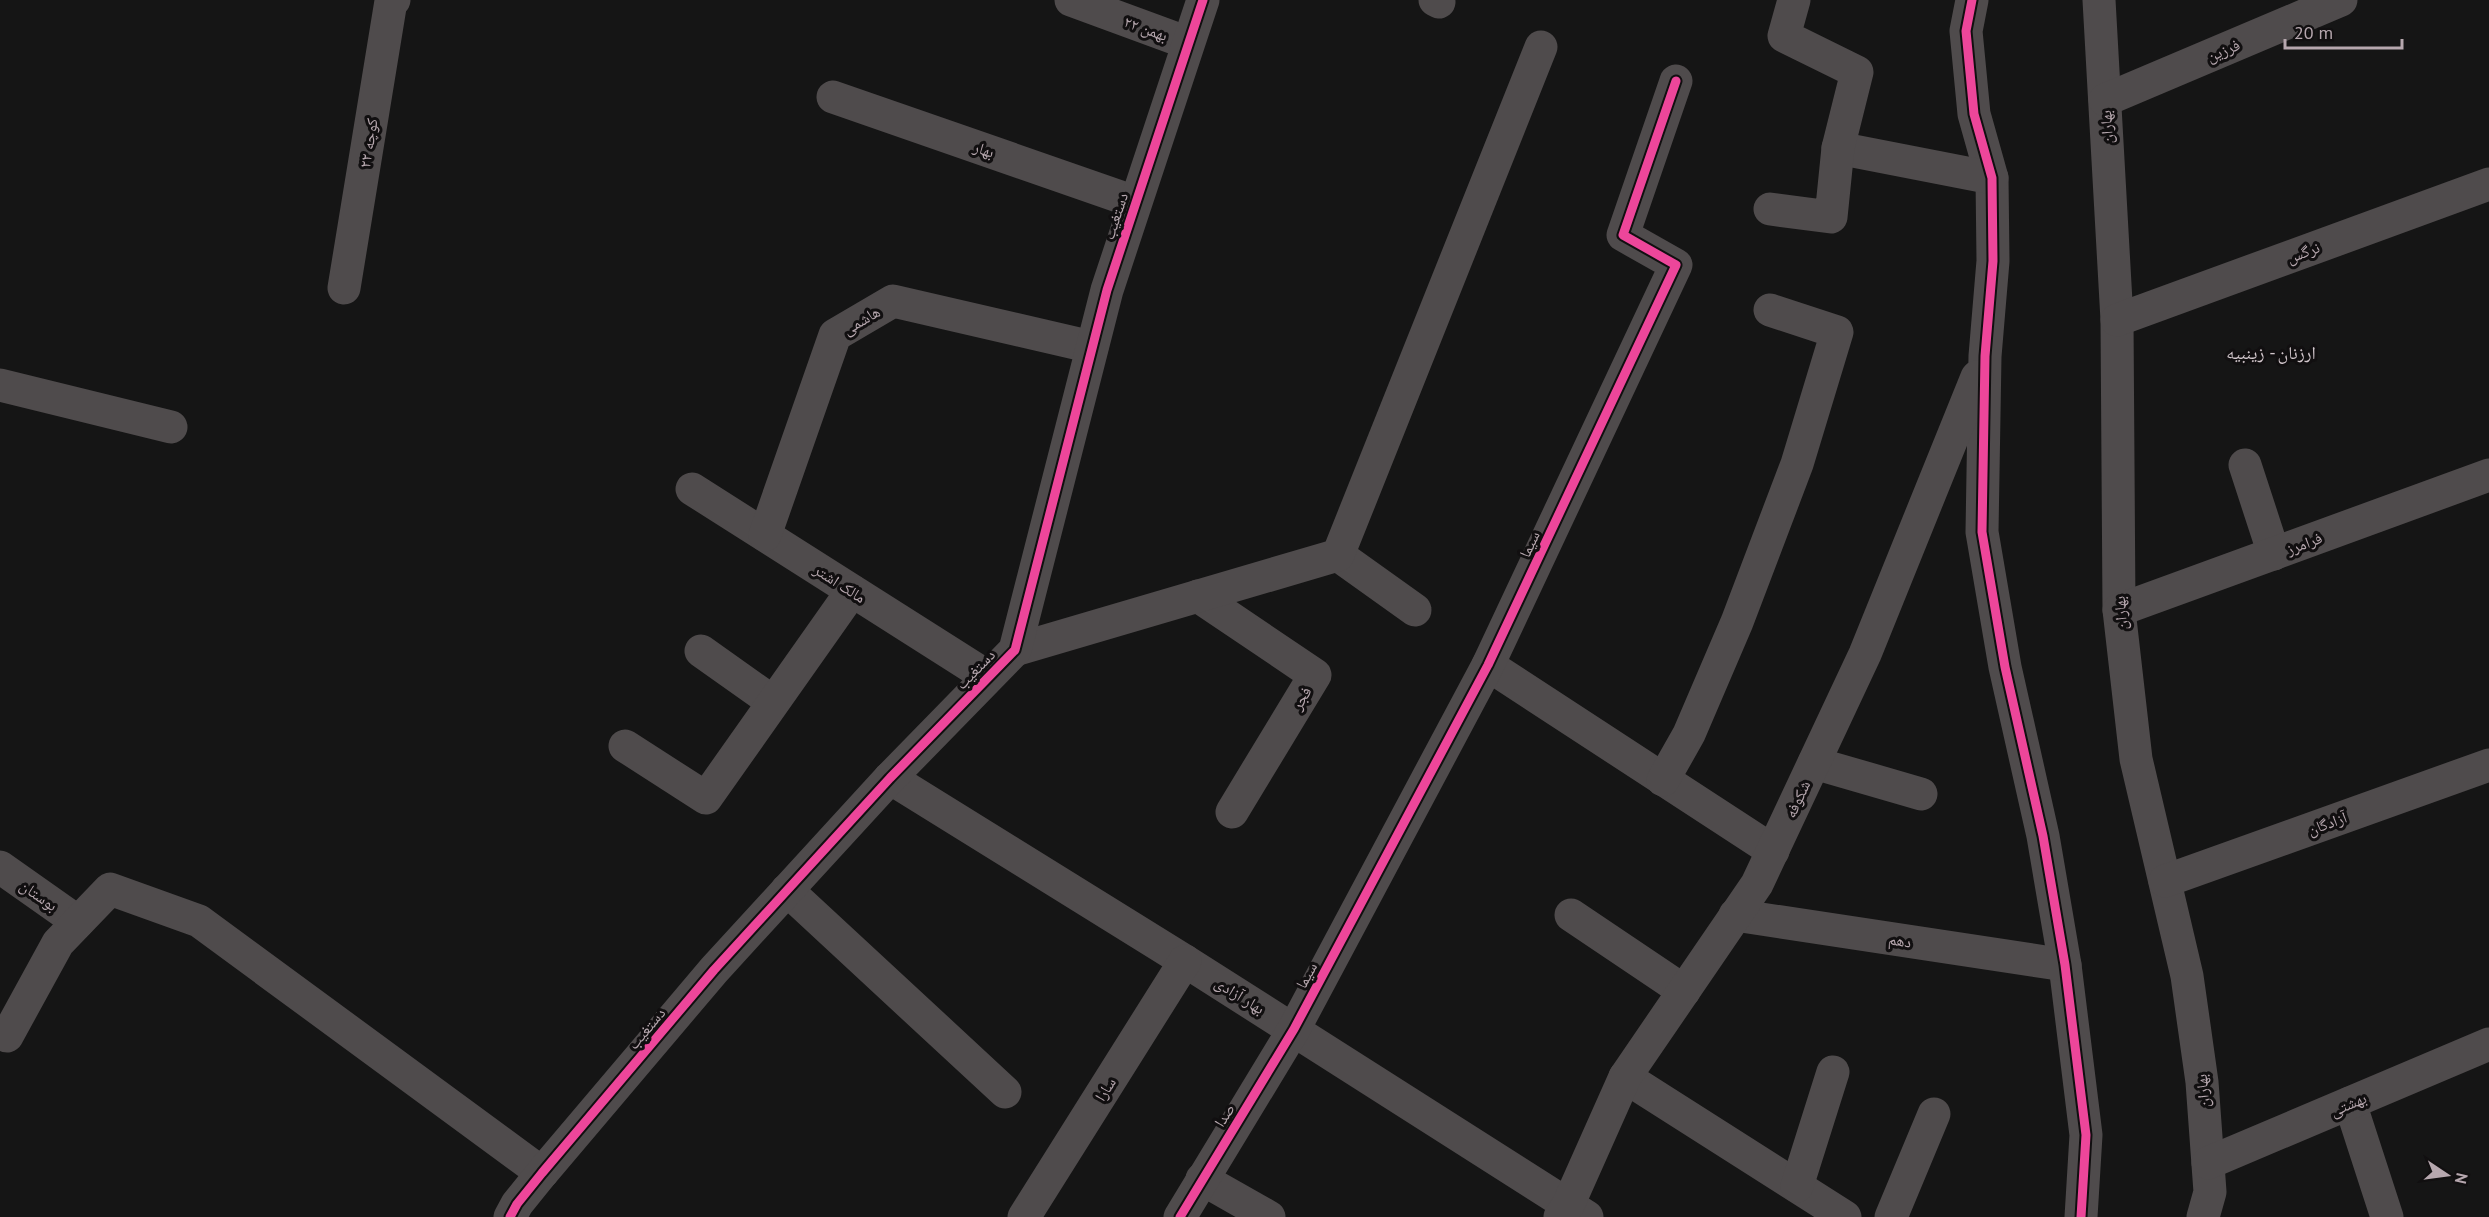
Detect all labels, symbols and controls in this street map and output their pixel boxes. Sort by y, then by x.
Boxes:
street label: ۲۲ بهمن [1121,11,1171,46]
scale bar [2285,12,2402,50]
text: 20 m [2294,21,2333,44]
street label: فرزین [2203,34,2243,67]
street label: بهاران [2095,109,2118,144]
street label: کوچه ۲۲ [354,116,382,169]
street label: بهار [970,136,997,162]
street label: دستغیب [1098,190,1132,242]
street label: نرگس [2284,237,2323,268]
street label: هاشمی [839,301,884,340]
district label: ارزنان - زینبیه [2226,341,2316,364]
street label: فرامرز [2282,527,2325,559]
street label: سیما [1514,528,1544,560]
street label: مالک اشتر [809,558,870,607]
street label: بهاران [2109,595,2132,631]
street label: دستغیب [951,645,999,693]
street label: فجر [1286,683,1316,714]
street label: شکوفه [1780,777,1814,821]
street label: آزادگان [2305,806,2351,840]
street label: بوستان [16,875,62,916]
street label: دهم [1887,928,1913,953]
street label: سیما [1291,958,1321,992]
street label: بهار آزادی [1211,972,1269,1019]
street label: دستغیب [623,1003,669,1053]
street label: سارا [1090,1073,1120,1105]
street label: بهاران [2191,1073,2214,1109]
street label: بهشتی [2327,1087,2370,1122]
street label: صدا [1209,1100,1239,1130]
north arrow [2417,1145,2477,1205]
text: N [2451,1171,2473,1186]

